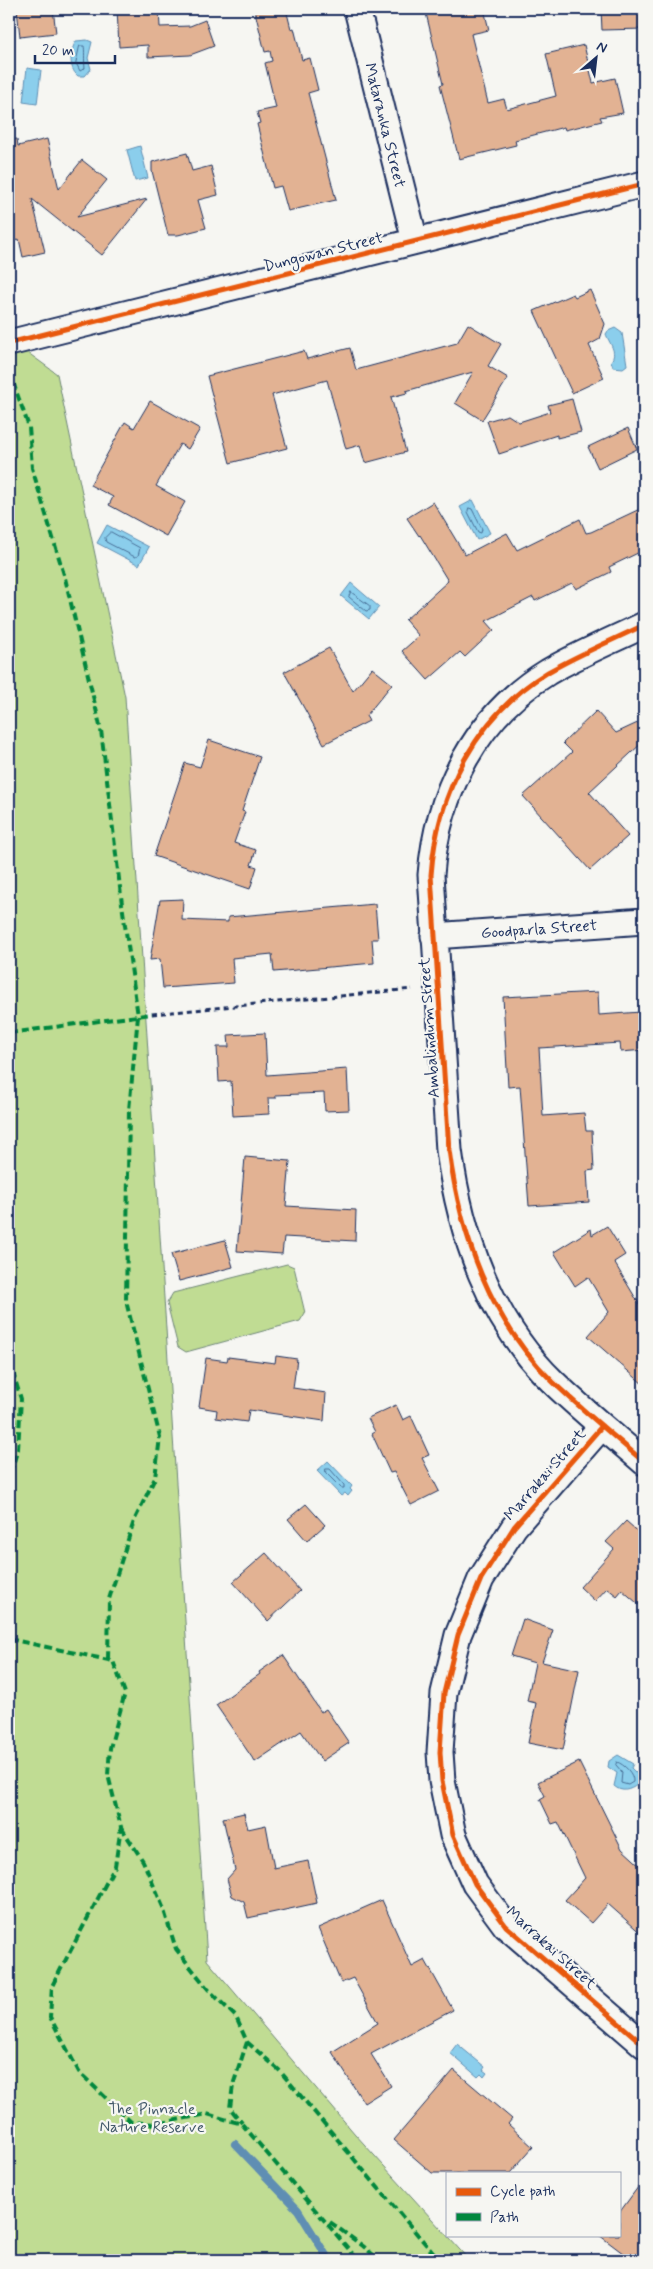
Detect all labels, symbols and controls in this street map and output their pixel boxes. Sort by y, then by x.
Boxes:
scale bar [35,32,115,64]
north arrow [570,32,620,82]
text: N [593,37,610,58]
text: 20 m [42,41,74,61]
street label: Mataranka Street [359,61,410,190]
street label: Dungowan Street [261,227,386,278]
street label: Goodparla Street [480,915,598,944]
street label: Ambalindum Street [414,956,445,1099]
street label: Marrakai Street [499,1424,591,1525]
street label: Marrakai Street [501,1902,601,1995]
park label: The Pinnacle Nature Reserve [99,2099,205,2138]
legend [446,2172,620,2236]
text: Cycle path [490,2182,555,2202]
text: Path [490,2208,519,2228]

